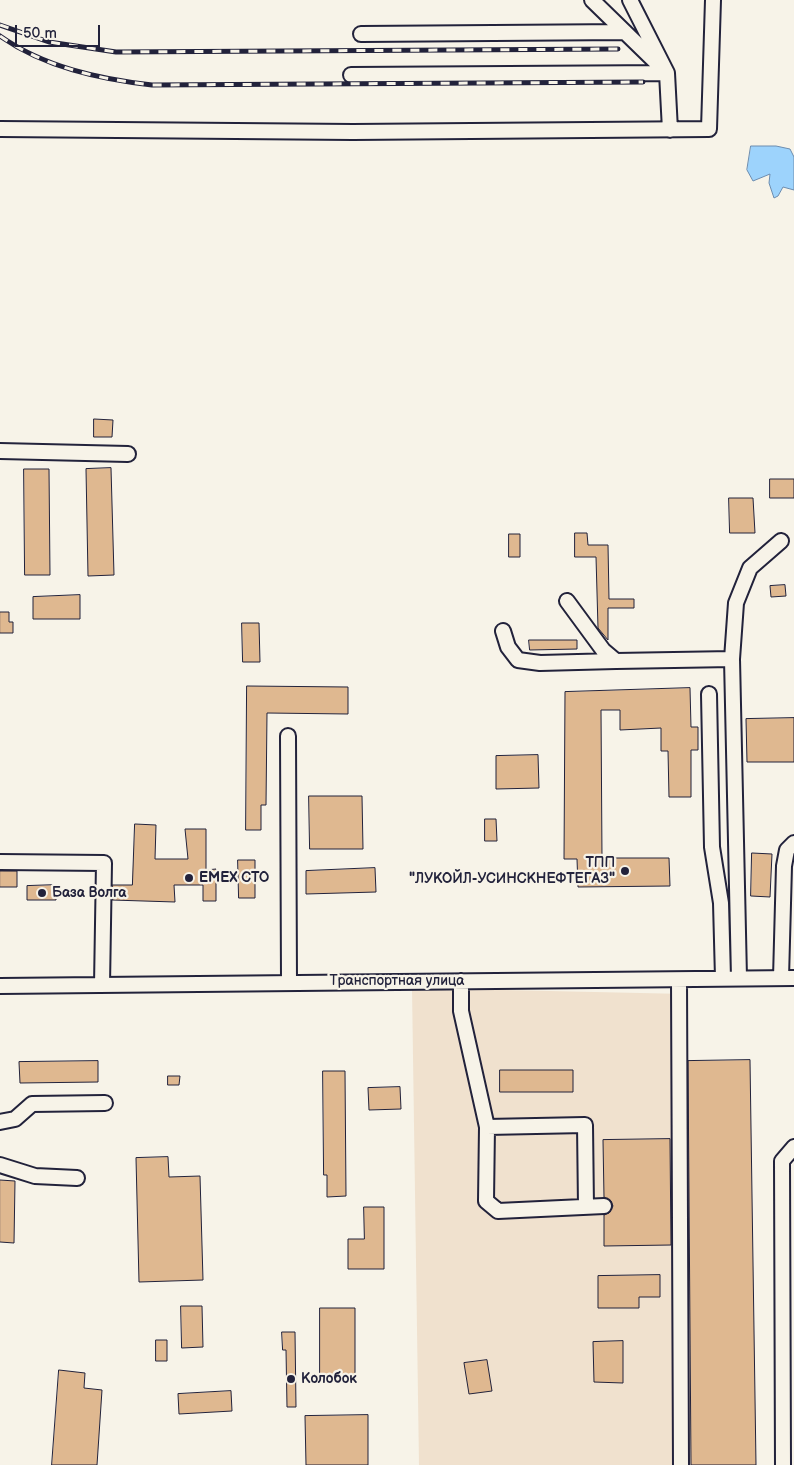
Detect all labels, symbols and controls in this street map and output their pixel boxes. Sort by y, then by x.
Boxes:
scale bar [18,15,102,47]
text: 50 m [23,24,57,43]
place label: ТПП "ЛУКОЙЛ-УСИНСКНЕФТЕГАЗ" [409,855,615,888]
marker: ТПП "ЛУКОЙЛ-УСИНСКНЕФТЕГАЗ" [619,865,631,877]
place label: EMEX СТО [199,870,269,886]
marker: EMEX СТО [183,872,195,884]
place label: База Волга [52,885,126,901]
marker: База Волга [36,887,48,899]
street label: Транспортная улица [329,973,465,989]
place label: Колобок [301,1371,357,1387]
marker: Колобок [285,1373,297,1385]

